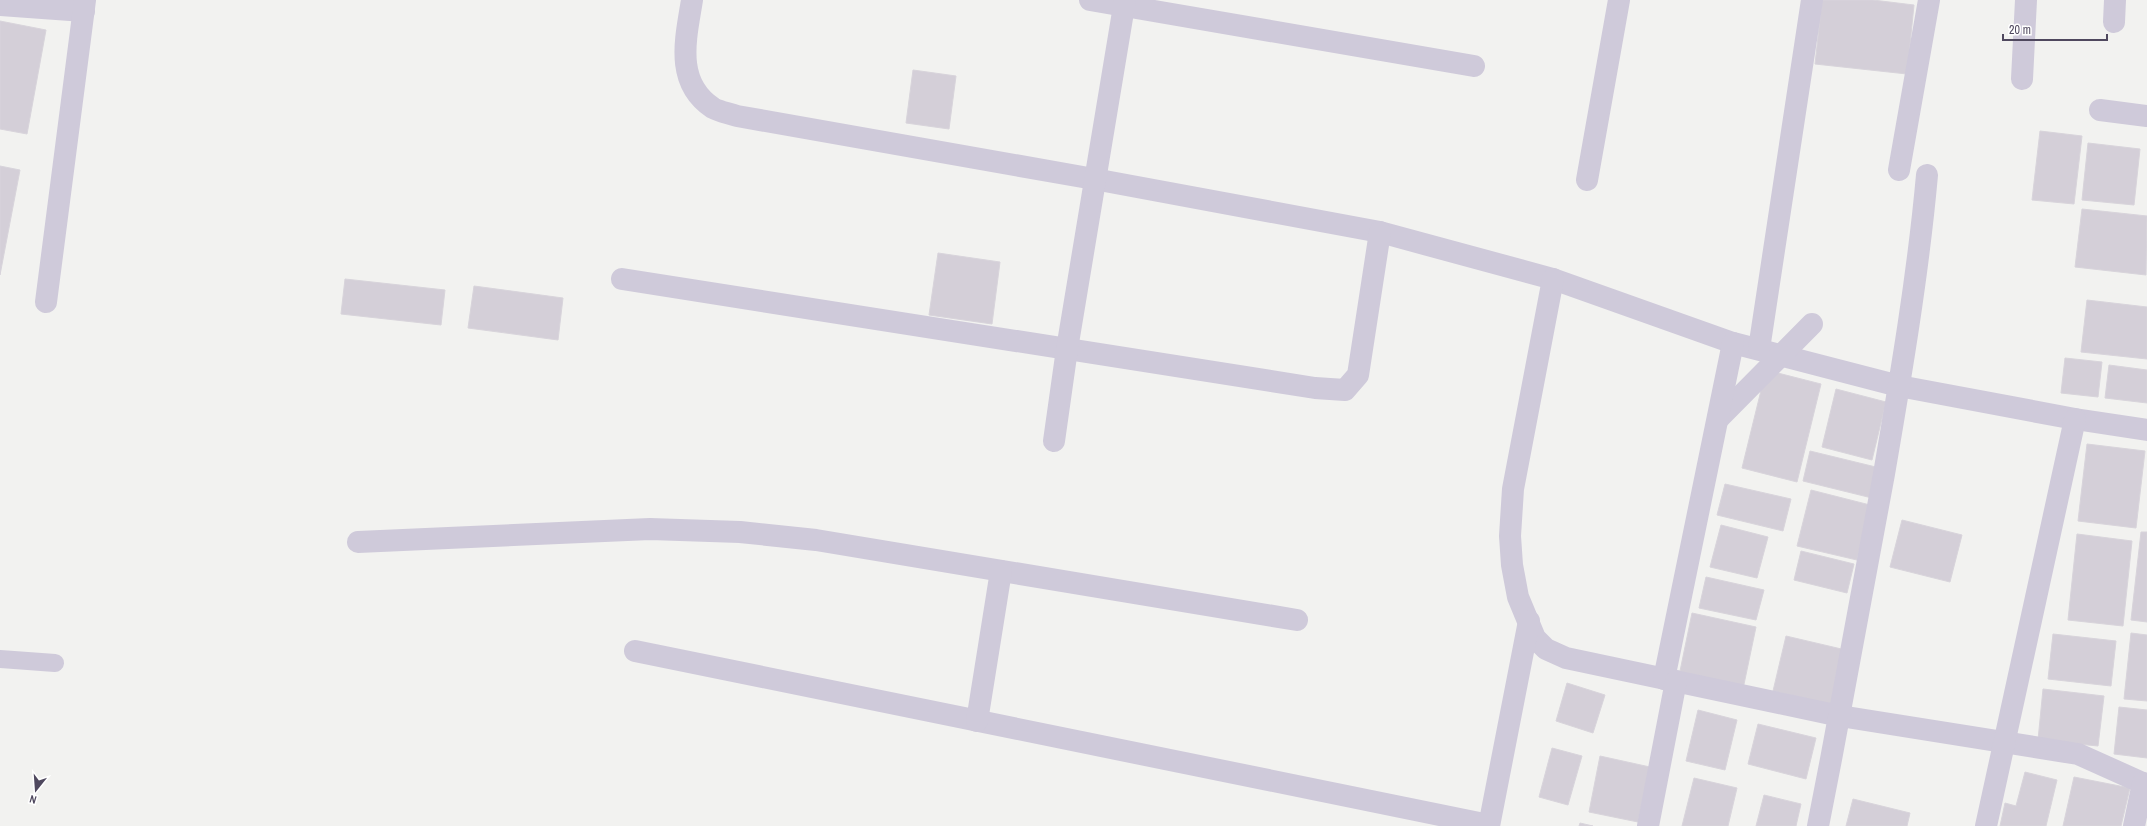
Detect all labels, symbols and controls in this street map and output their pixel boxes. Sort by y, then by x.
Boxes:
scale bar [2003,16,2107,42]
text: 20 m [2009,22,2031,38]
north arrow [16,770,56,810]
text: N [28,792,38,807]

